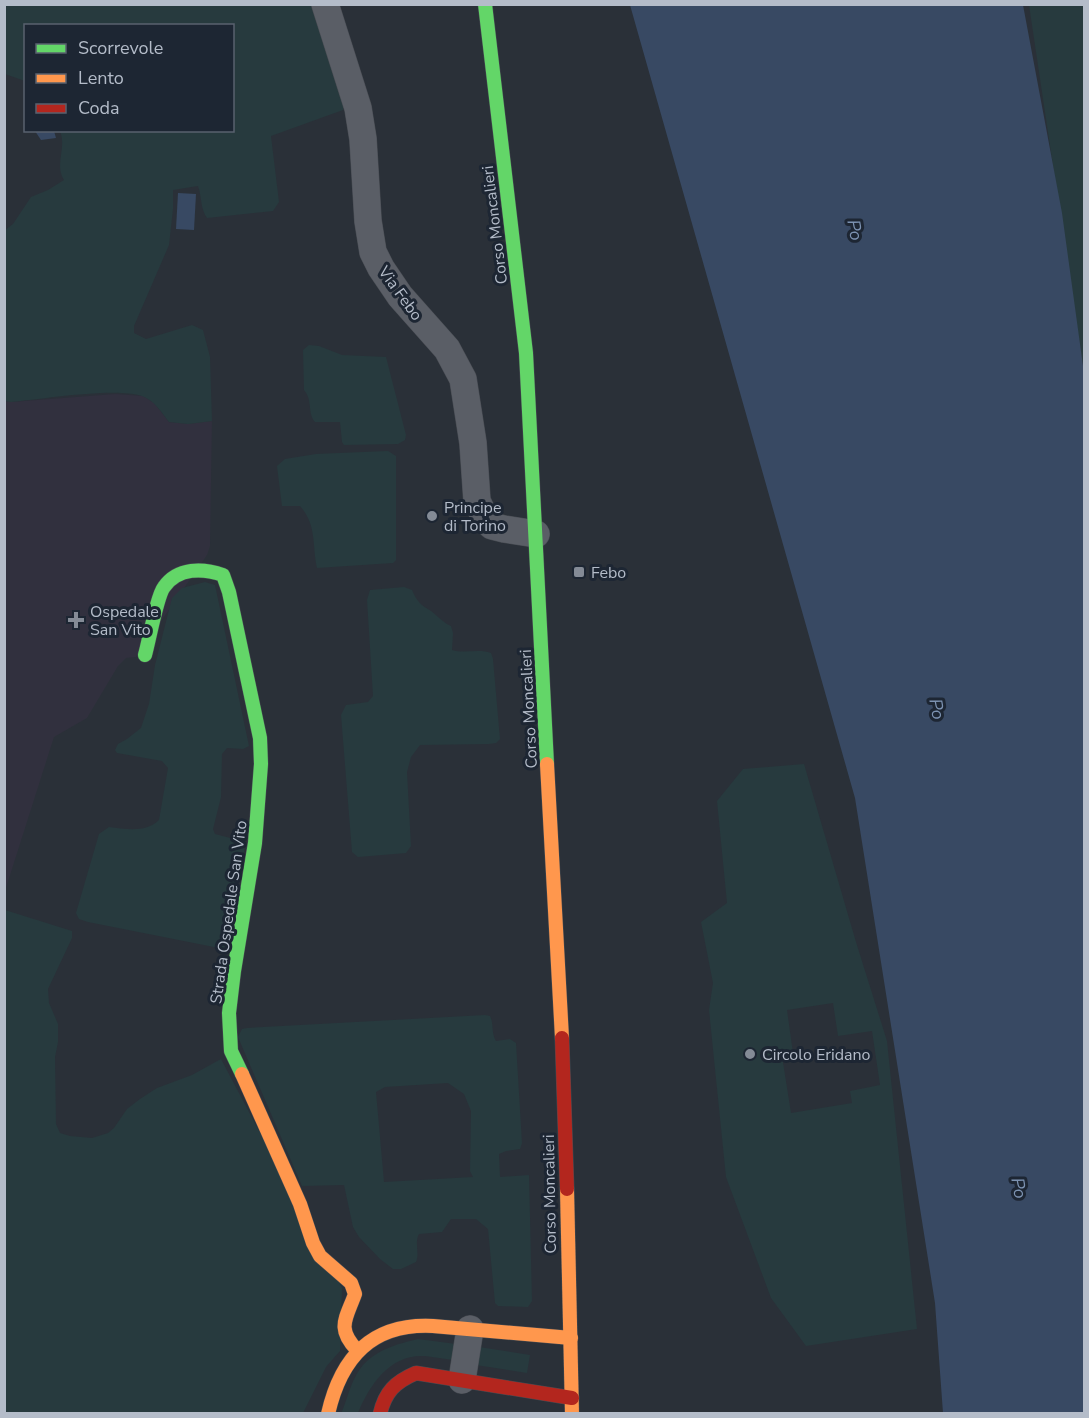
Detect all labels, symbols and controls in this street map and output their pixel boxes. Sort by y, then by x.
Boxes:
legend [24,24,234,132]
text: Scorrevole [78,36,163,60]
text: Lento [78,66,124,90]
text: Coda [78,96,120,120]
street label: Corso Moncalieri [477,164,513,285]
water label: Po [841,218,869,242]
street label: Via Febo [372,261,428,325]
place label: Principe di Torino [444,497,506,537]
marker: Principe di Torino [425,509,439,523]
place label: Febo [591,562,626,584]
marker: Febo [572,565,586,579]
place label: Ospedale San Vito [90,601,159,641]
marker: Ospedale San Vito [67,611,85,629]
street label: Corso Moncalieri [515,649,543,769]
water label: Po [923,697,951,721]
street label: Strada Ospedale San Vito [205,819,253,1005]
place label: Circolo Eridano [762,1044,871,1066]
marker: Circolo Eridano [743,1047,757,1061]
street label: Corso Moncalieri [538,1134,562,1254]
water label: Po [1005,1176,1033,1200]

